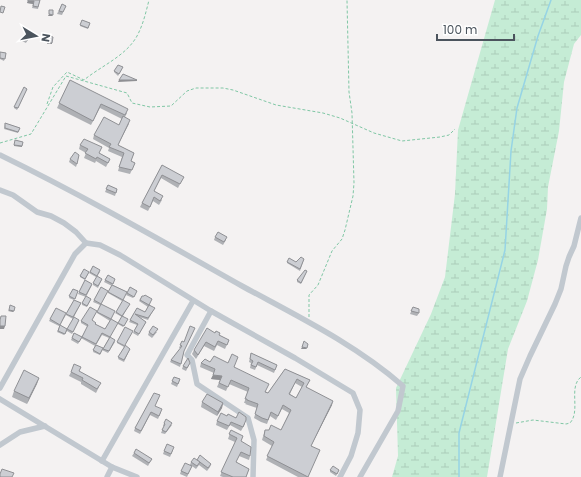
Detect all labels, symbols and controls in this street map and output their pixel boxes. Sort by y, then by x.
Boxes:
north arrow [16,16,56,56]
scale bar [437,16,514,42]
text: 100 m [443,21,477,38]
text: N [37,32,54,43]

